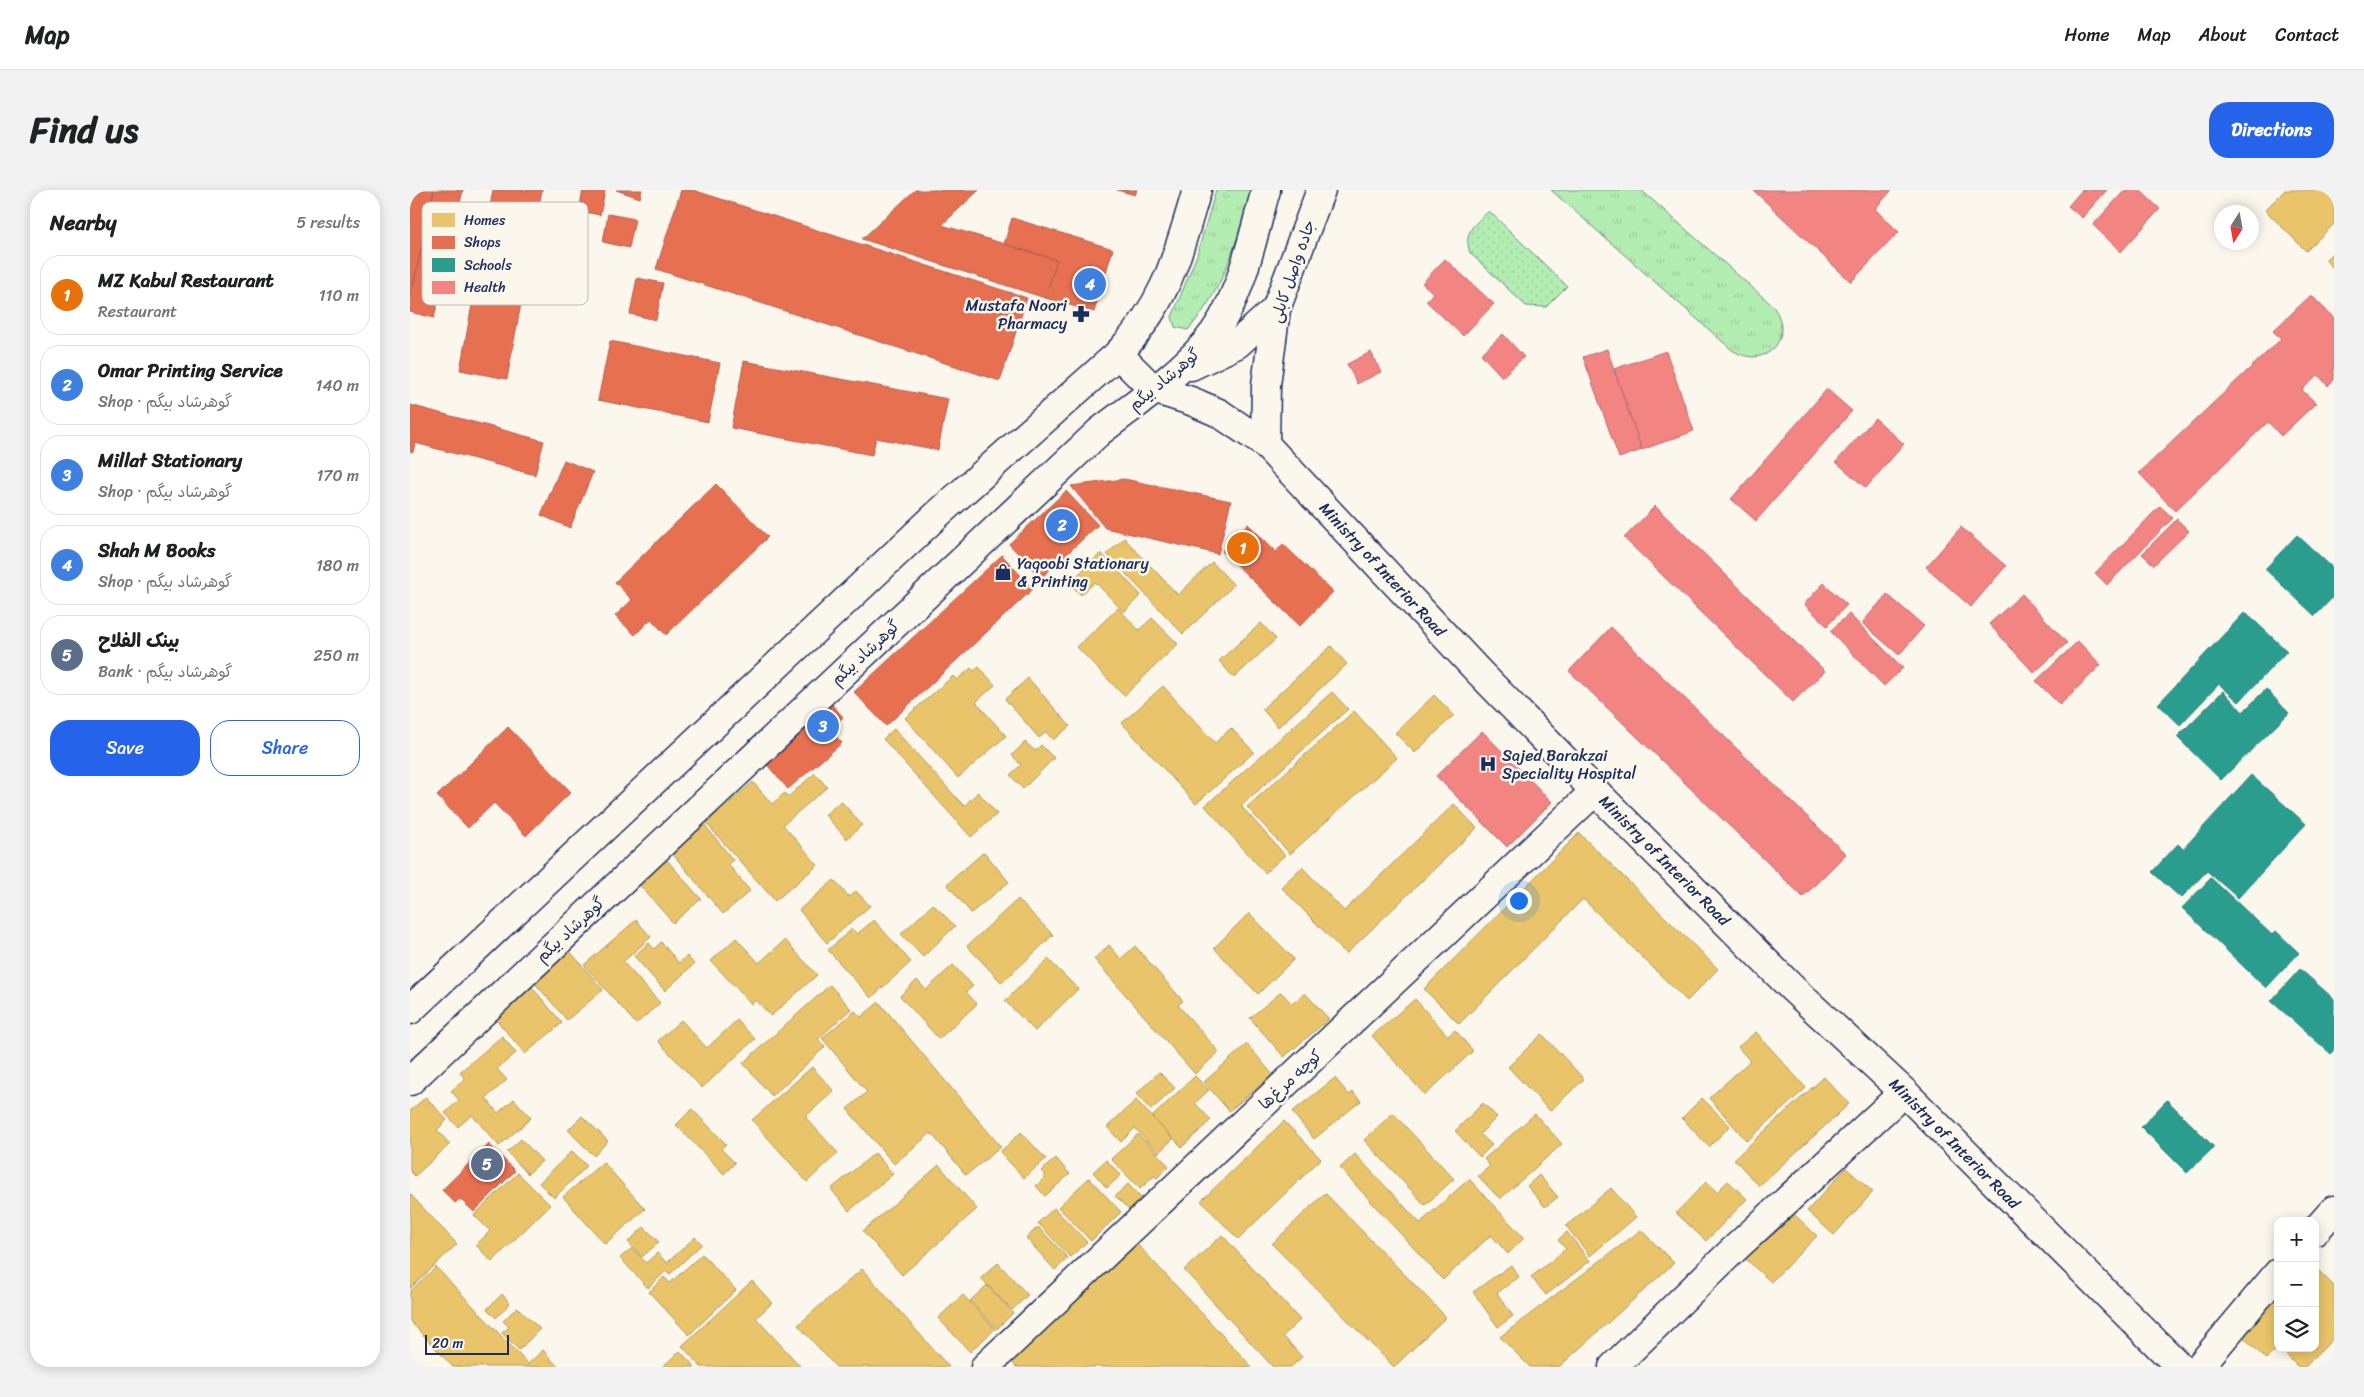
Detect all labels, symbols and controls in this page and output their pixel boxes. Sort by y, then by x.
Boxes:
text: Map [25,14,69,56]
text: Home [2065,19,2110,51]
text: Map [2138,19,2171,51]
text: About [2199,19,2247,51]
text: Contact [2275,19,2339,51]
text: Find us [30,99,138,161]
button: Directions [2209,102,2334,158]
legend [422,202,588,305]
text: Nearby [50,204,116,242]
north arrow [2214,205,2259,250]
text: 5 results [296,208,360,237]
text: Homes [464,208,506,233]
street label: جاده واصل کابلی [1261,216,1324,327]
text: Shops [464,230,501,255]
text: Schools [464,253,512,278]
text: MZ Kabul Restaurant [98,264,274,297]
pin: 4 [1074,265,1106,303]
text: Health [464,275,506,300]
text: 1 [64,281,70,310]
text: 110 m [319,281,359,310]
place label: Mustafa Noori Pharmacy [966,291,1068,338]
text: Restaurant [98,297,177,326]
pharmacy icon: Mustafa Noori Pharmacy [1071,304,1091,324]
street label: گوهرشاد بیگم [1122,340,1207,418]
text: Omar Printing Service [98,354,283,387]
text: 2 [62,371,72,400]
text: 140 m [316,371,359,400]
text: Shop · گوهرشاد بیگم [98,387,232,416]
text: Millat Stationary [98,444,242,477]
text: 3 [63,461,71,490]
text: 170 m [316,461,359,490]
text: Shop · گوهرشاد بیگم [98,477,232,506]
street label: Ministry of Interior Road [1312,495,1454,645]
pin: 2 [1046,506,1078,544]
pin: 1 [1227,529,1259,567]
text: Shah M Books [98,534,216,567]
place label: Yaqoobi Stationary & Printing [1017,549,1149,596]
text: 4 [62,551,72,580]
text: 180 m [316,551,359,580]
shop icon: Yaqoobi Stationary & Printing [993,562,1013,582]
text: Shop · گوهرشاد بیگم [98,567,232,596]
street label: گوهرشاد بیگم [824,612,907,693]
text: بینک الفلاح [98,624,180,657]
text: 5 [62,641,72,670]
text: 250 m [313,641,359,670]
text: Bank · گوهرشاد بیگم [98,657,233,686]
pin: 3 [807,707,839,745]
button: Save [50,720,200,776]
button: Share [210,720,360,776]
place label: Sajed Barakzai Speciality Hospital [1502,741,1636,788]
hospital icon: Sajed Barakzai Speciality Hospital [1478,754,1498,774]
street label: Ministry of Interior Road [1592,788,1738,934]
your location [1506,888,1532,914]
street label: گوهرشاد بیگم [529,889,612,970]
street label: کوچه مرغ‌ها [1252,1042,1329,1117]
street label: Ministry of Interior Road [1882,1071,2028,1217]
pin: 5 [471,1145,503,1183]
map controls [2274,1217,2319,1352]
button: + [2274,1217,2319,1262]
button: − [2274,1262,2319,1307]
button: layers [2274,1307,2319,1352]
text: 20 m [432,1331,463,1356]
scale bar [425,1332,509,1355]

